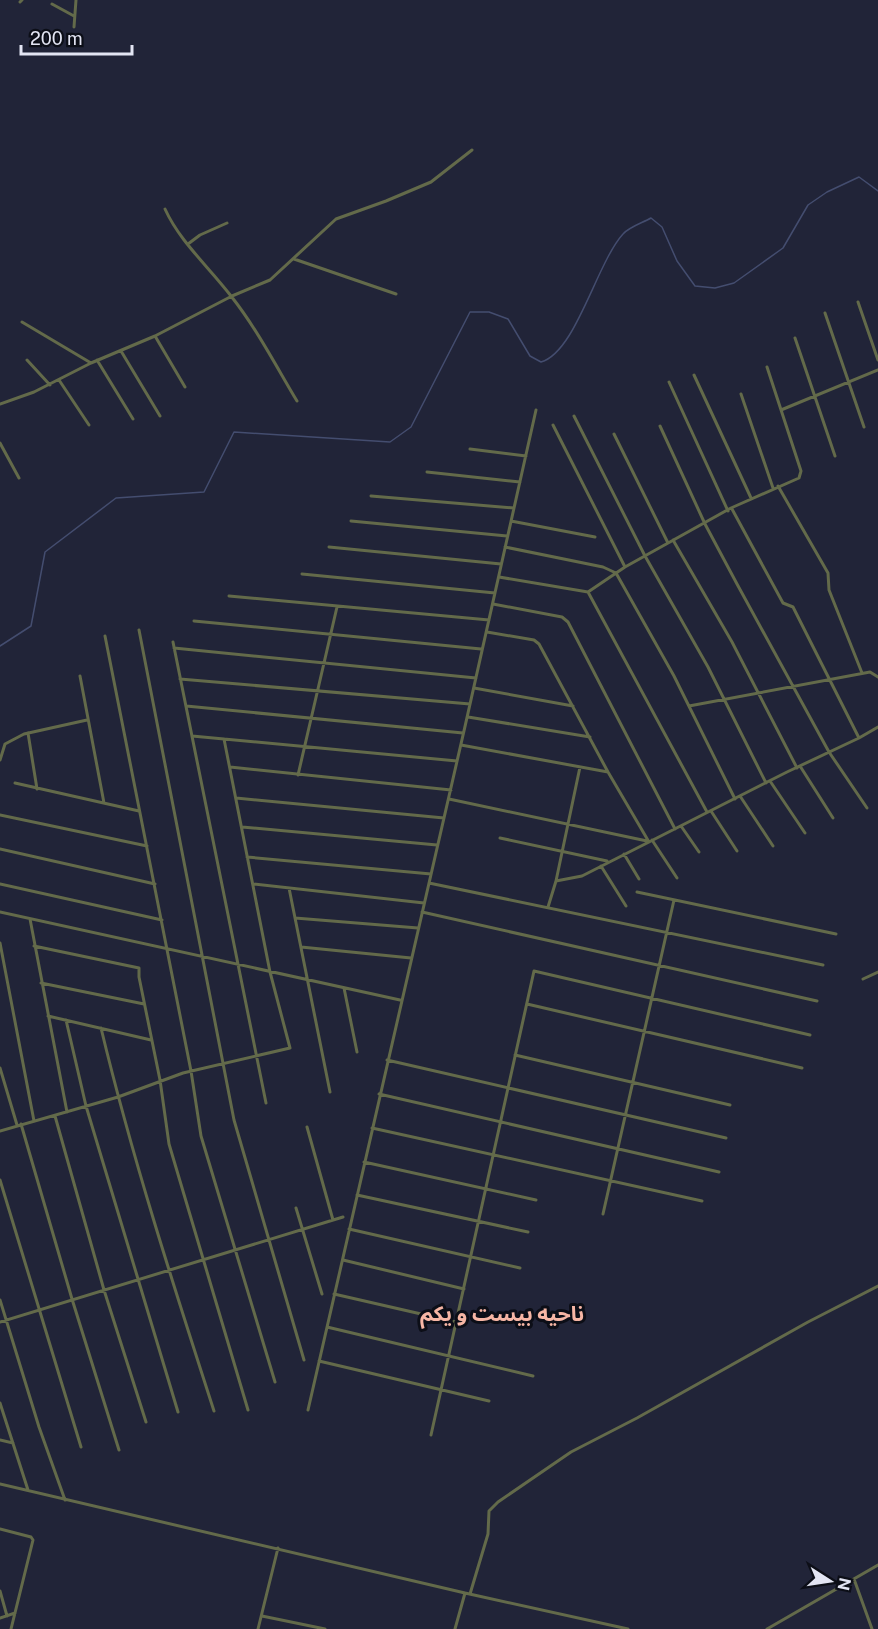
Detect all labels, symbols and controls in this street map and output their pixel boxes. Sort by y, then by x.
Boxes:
scale bar [21,18,132,56]
text: 200 m [30,28,83,49]
district label: ناحیه بیست و یکم [420,1301,584,1329]
north arrow [800,1551,860,1611]
text: N [834,1576,855,1592]

